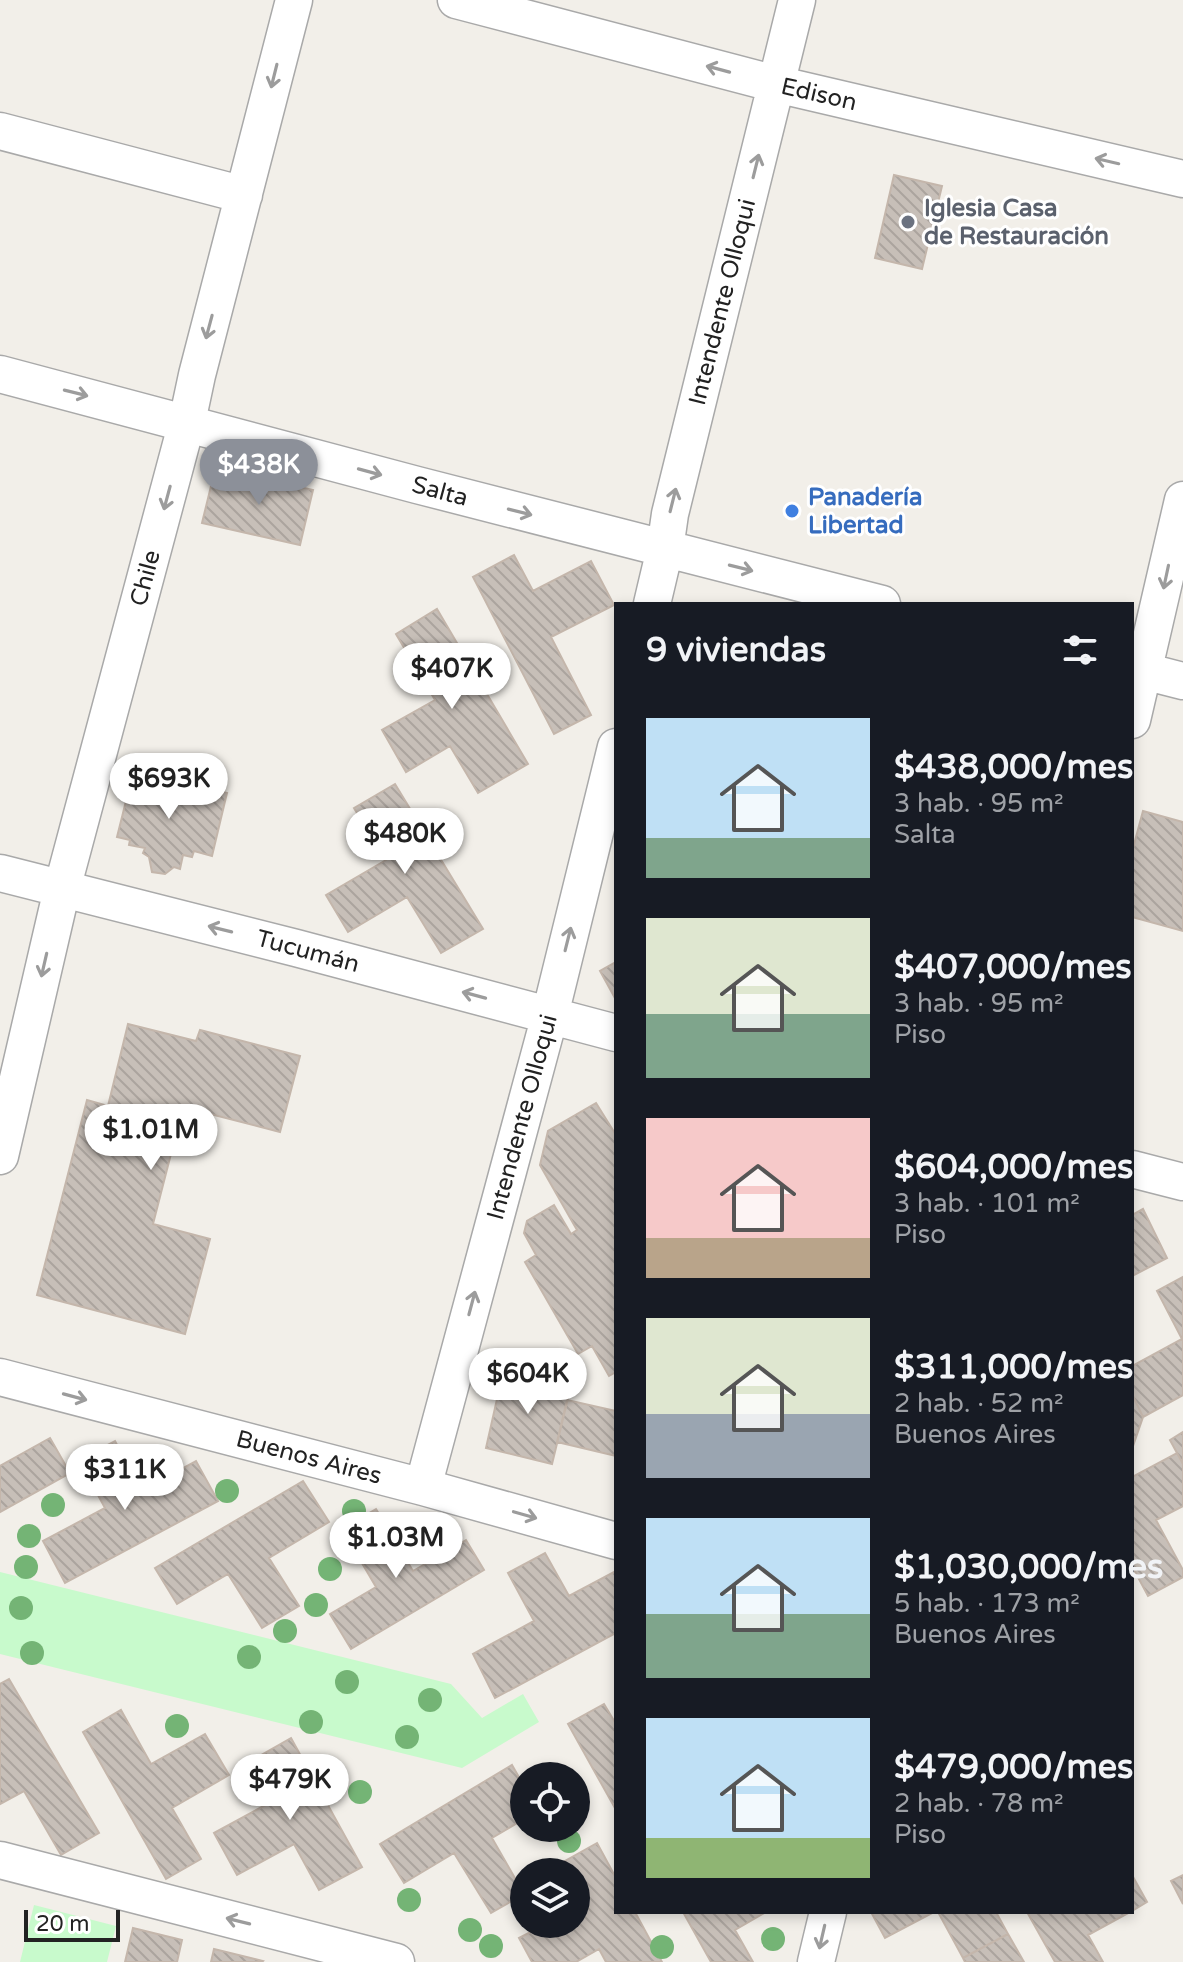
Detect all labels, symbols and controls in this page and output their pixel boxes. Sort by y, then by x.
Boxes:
one-way arrow [705,60,731,75]
one-way arrow [266,62,281,88]
street label: Edison [778,72,860,117]
one-way arrow [1095,153,1120,168]
one-way arrow [749,154,764,180]
place label: Iglesia Casa de Restauración [924,194,1109,251]
street label: Intendente Olloqui [683,196,762,408]
marker: Iglesia Casa de Restauración [899,213,917,231]
one-way arrow [201,314,216,340]
one-way arrow [62,387,88,402]
pin: $438K [203,439,315,507]
text: $438K [218,449,300,480]
one-way arrow [357,466,383,481]
street label: Salta [409,470,471,513]
place label: Panadería Libertad [808,483,922,540]
one-way arrow [159,484,174,510]
one-way arrow [667,488,682,514]
marker: Panadería Libertad [783,502,801,520]
one-way arrow [506,505,532,520]
street label: Chile [124,547,167,609]
one-way arrow [727,562,753,577]
one-way arrow [1158,563,1173,589]
icon: filters [1058,628,1102,672]
text: 9 viviendas [646,630,826,671]
pin: $407K [396,643,508,711]
text: $407K [411,653,493,684]
text: $438,000/mes [894,747,1133,788]
icon: home [710,750,806,846]
pin: $693K [113,753,225,821]
text: $693K [128,763,210,794]
text: 3 hab. · 95 m² [894,788,1064,819]
pin: $480K [349,808,461,876]
text: $480K [364,818,446,849]
text: Salta [894,819,956,850]
one-way arrow [208,920,234,935]
street label: Tucumán [253,924,363,979]
one-way arrow [561,927,576,952]
text: $407,000/mes [894,947,1132,988]
icon: home [710,950,806,1046]
one-way arrow [36,952,51,977]
one-way arrow [462,986,488,1001]
text: 3 hab. · 95 m² [894,988,1064,1019]
street label: Intendente Olloqui [481,1011,564,1223]
text: Piso [894,1019,946,1050]
pin: $1.01M [86,1104,216,1172]
text: $1.01M [103,1114,199,1145]
text: $604,000/mes [894,1147,1133,1188]
icon: home [710,1150,806,1246]
text: 3 hab. · 101 m² [894,1188,1080,1219]
text: Piso [894,1219,946,1250]
one-way arrow [466,1291,481,1317]
text: $311,000/mes [894,1347,1133,1388]
pin: $604K [472,1348,584,1416]
icon: home [710,1350,806,1446]
text: $604K [487,1358,569,1389]
text: 2 hab. · 52 m² [894,1388,1064,1419]
one-way arrow [62,1390,88,1405]
text: Buenos Aires [894,1419,1056,1450]
street label: Buenos Aires [233,1424,385,1491]
pin: $311K [69,1444,181,1512]
text: $311K [84,1454,166,1485]
one-way arrow [512,1509,538,1524]
pin: $1.03M [331,1512,461,1580]
text: $1.03M [348,1522,444,1553]
text: $1,030,000/mes [894,1547,1163,1588]
icon: home [710,1550,806,1646]
text: 5 hab. · 173 m² [894,1588,1080,1619]
text: Buenos Aires [894,1619,1056,1650]
text: $479,000/mes [894,1747,1133,1788]
icon: home [710,1750,806,1846]
pin: $479K [234,1754,346,1822]
map controls [510,1762,590,1938]
button: locate [510,1762,590,1842]
text: $479K [249,1764,331,1795]
text: 2 hab. · 78 m² [894,1788,1064,1819]
text: Piso [894,1819,946,1850]
button: layers [510,1858,590,1938]
scale bar [24,1906,120,1942]
text: 20 m [36,1911,90,1937]
one-way arrow [226,1913,251,1928]
one-way arrow [813,1924,828,1949]

